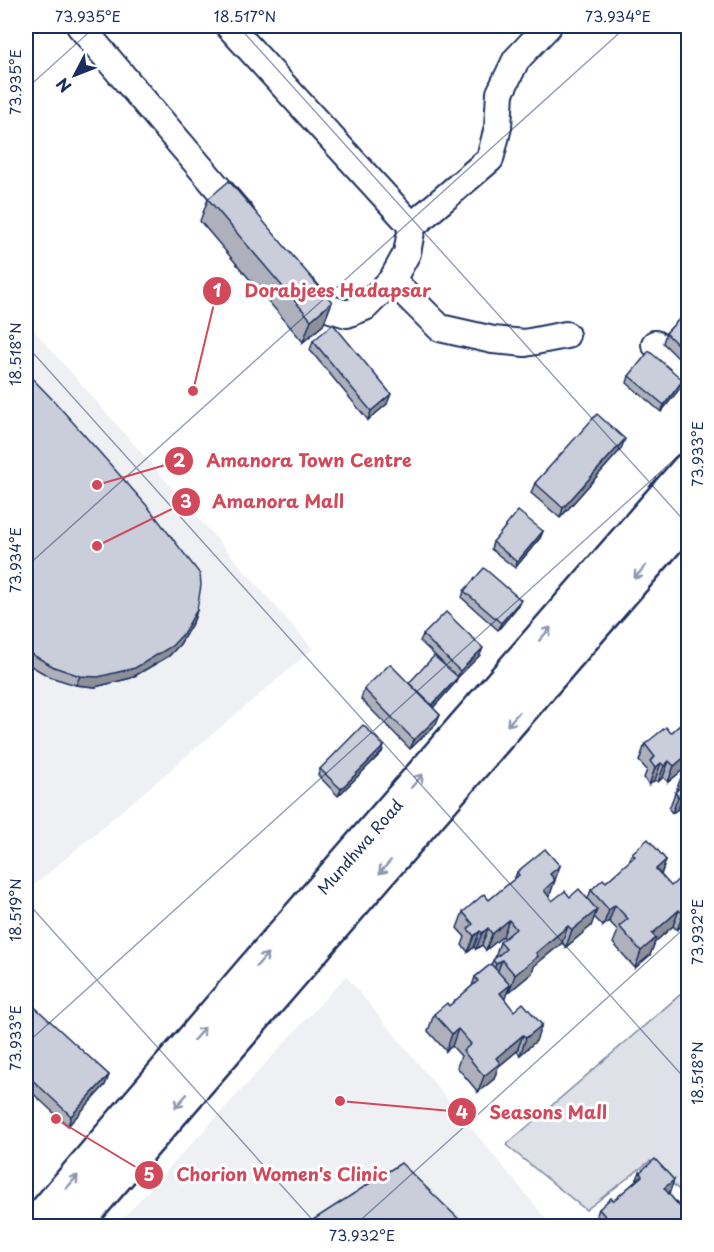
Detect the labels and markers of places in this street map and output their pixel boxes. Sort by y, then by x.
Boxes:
callout: Dorabjees Hadapsar [202,273,444,309]
callout: Amanora Town Centre [164,443,424,479]
callout: Amanora Mall [171,484,356,520]
callout: Seasons Mall [447,1094,619,1130]
callout: Chorion Women's Clinic [134,1157,400,1193]

